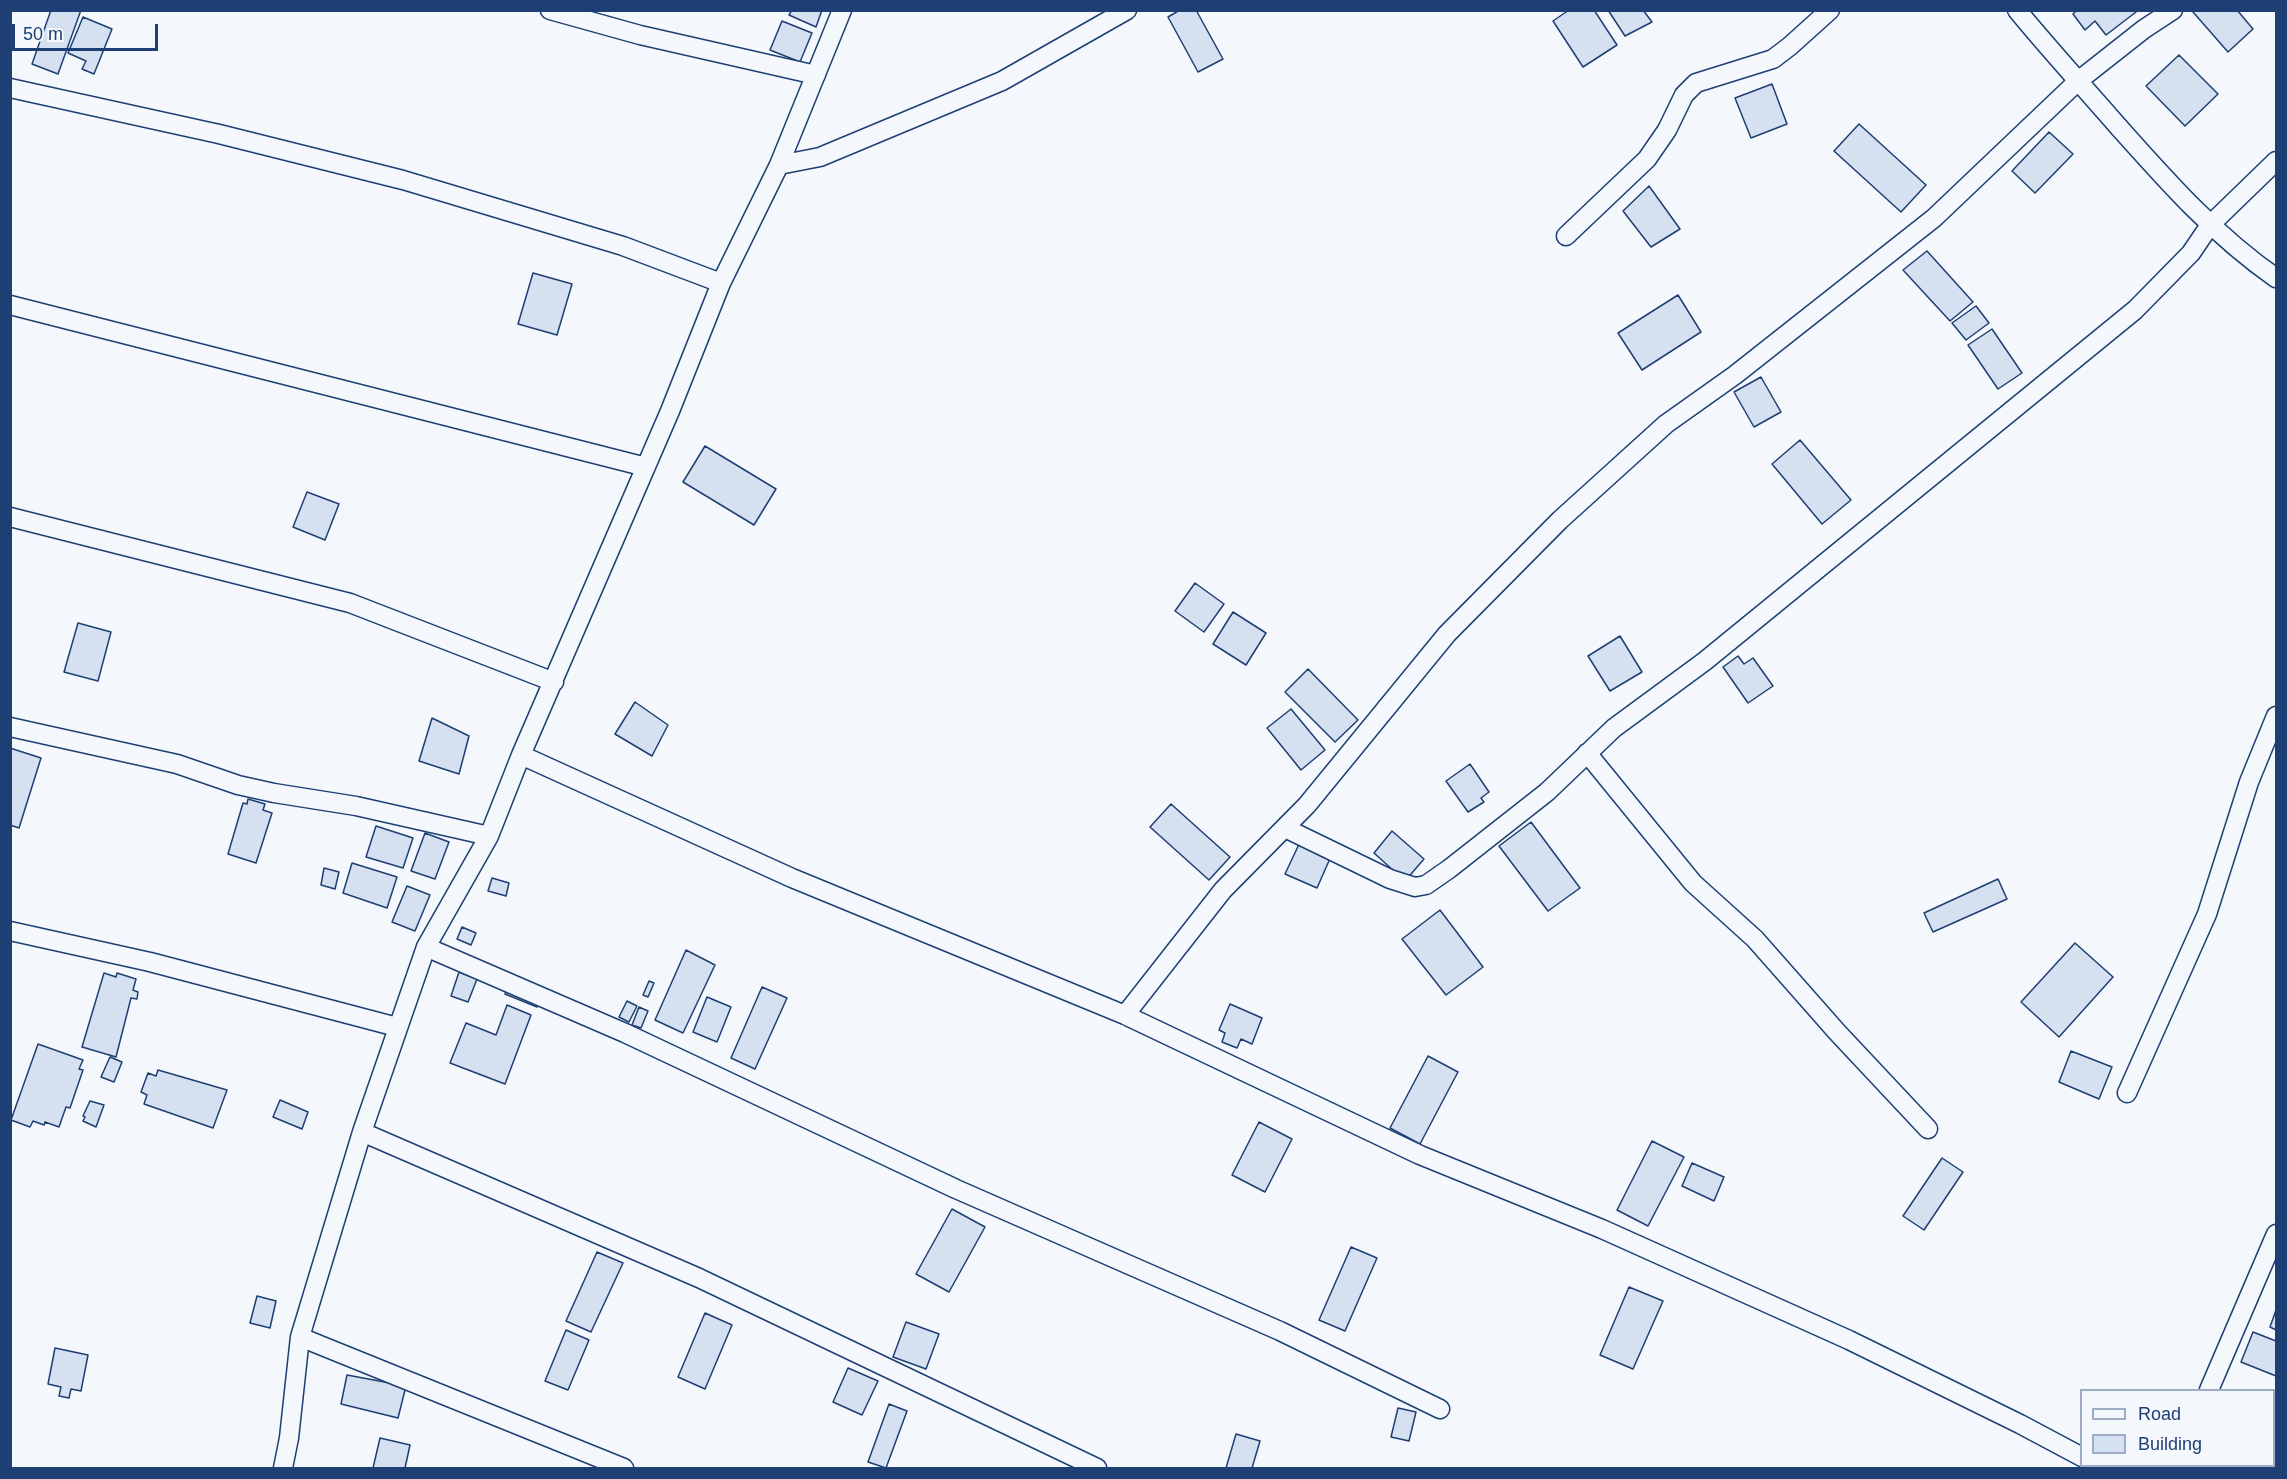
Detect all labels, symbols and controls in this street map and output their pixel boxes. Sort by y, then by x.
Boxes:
scale bar [15,12,160,50]
text: 50 m [23,24,63,44]
legend [2080,1389,2275,1467]
text: Road [2138,1404,2181,1424]
text: Building [2138,1434,2202,1454]

